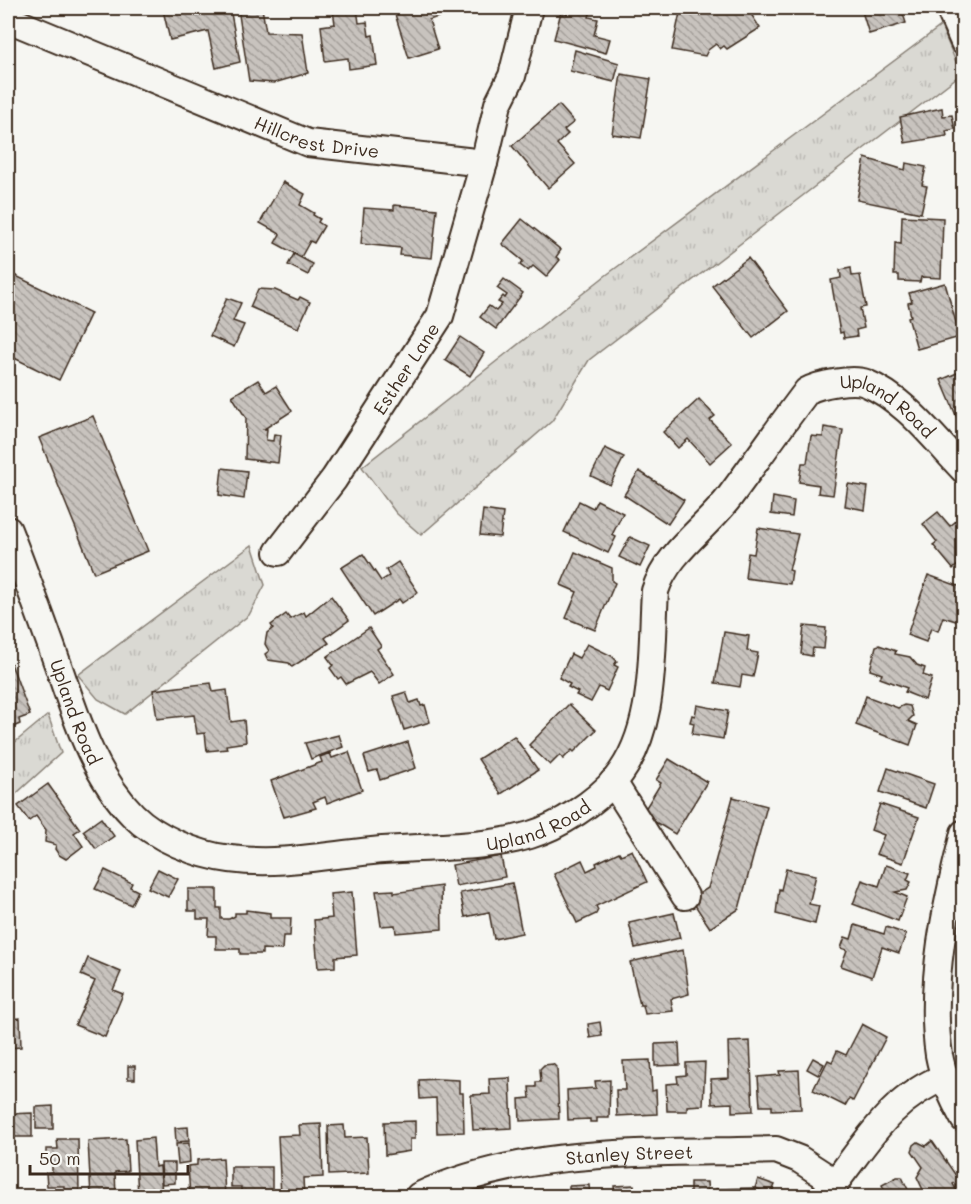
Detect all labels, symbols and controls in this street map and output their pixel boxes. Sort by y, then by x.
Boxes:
street label: Hillcrest Drive [251,110,380,163]
street label: Esther Lane [367,318,445,419]
street label: Upland Road [839,369,941,443]
street label: Upland Road [45,656,107,769]
street label: Upland Road [485,794,595,856]
scale bar [30,1138,188,1176]
street label: Stanley Street [564,1140,693,1170]
text: 50 m [39,1146,81,1170]

